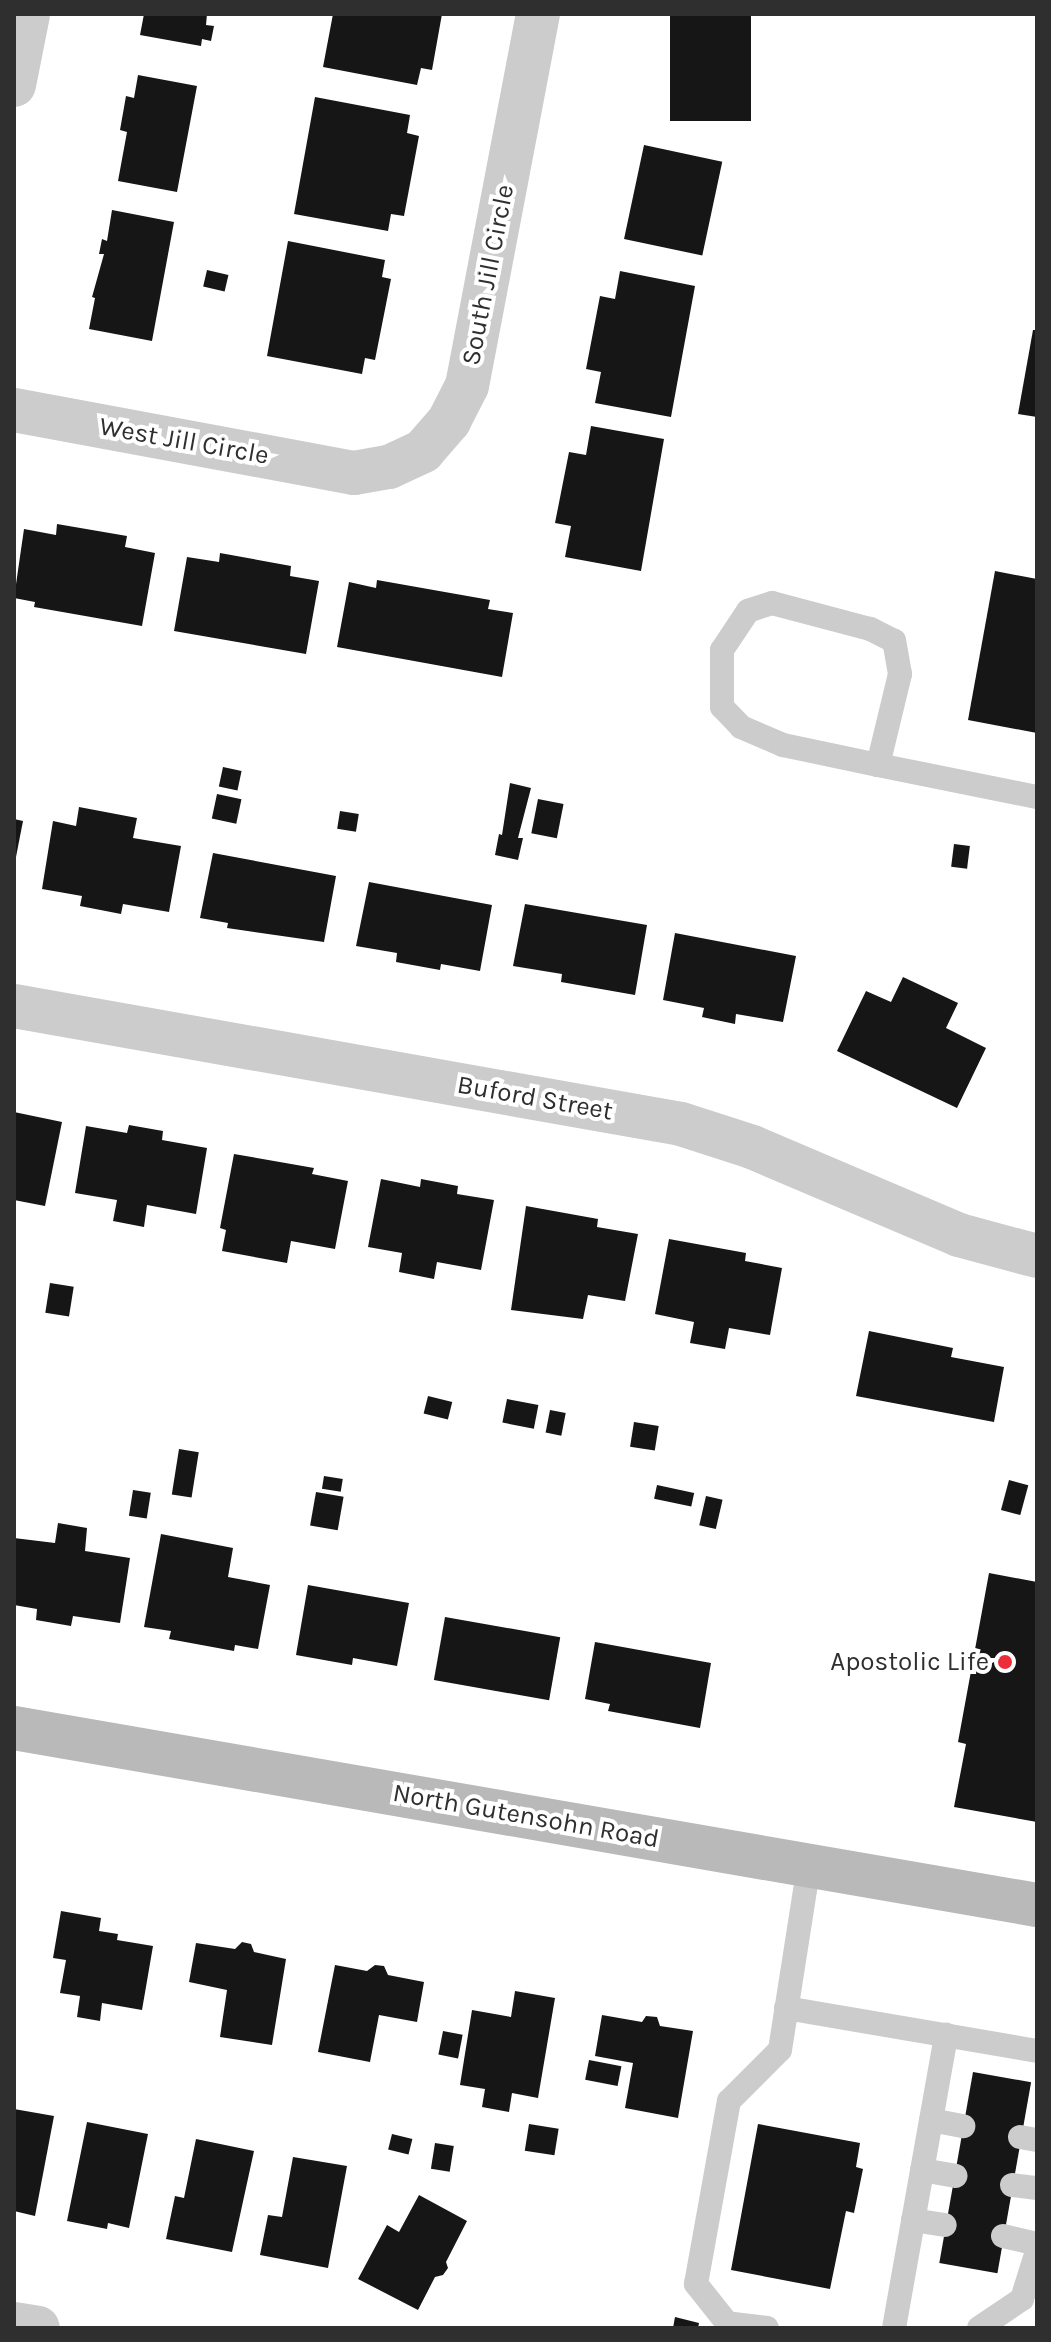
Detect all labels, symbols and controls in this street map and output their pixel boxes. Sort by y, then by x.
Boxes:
street label: South Jill Circle [455,182,521,368]
street label: West Jill Circle [97,411,271,471]
street label: Buford Street [455,1069,615,1127]
place label: Apostolic Life [830,1646,989,1678]
marker: Apostolic Life [996,1653,1014,1671]
street label: North Gutensohn Road [391,1777,661,1855]

